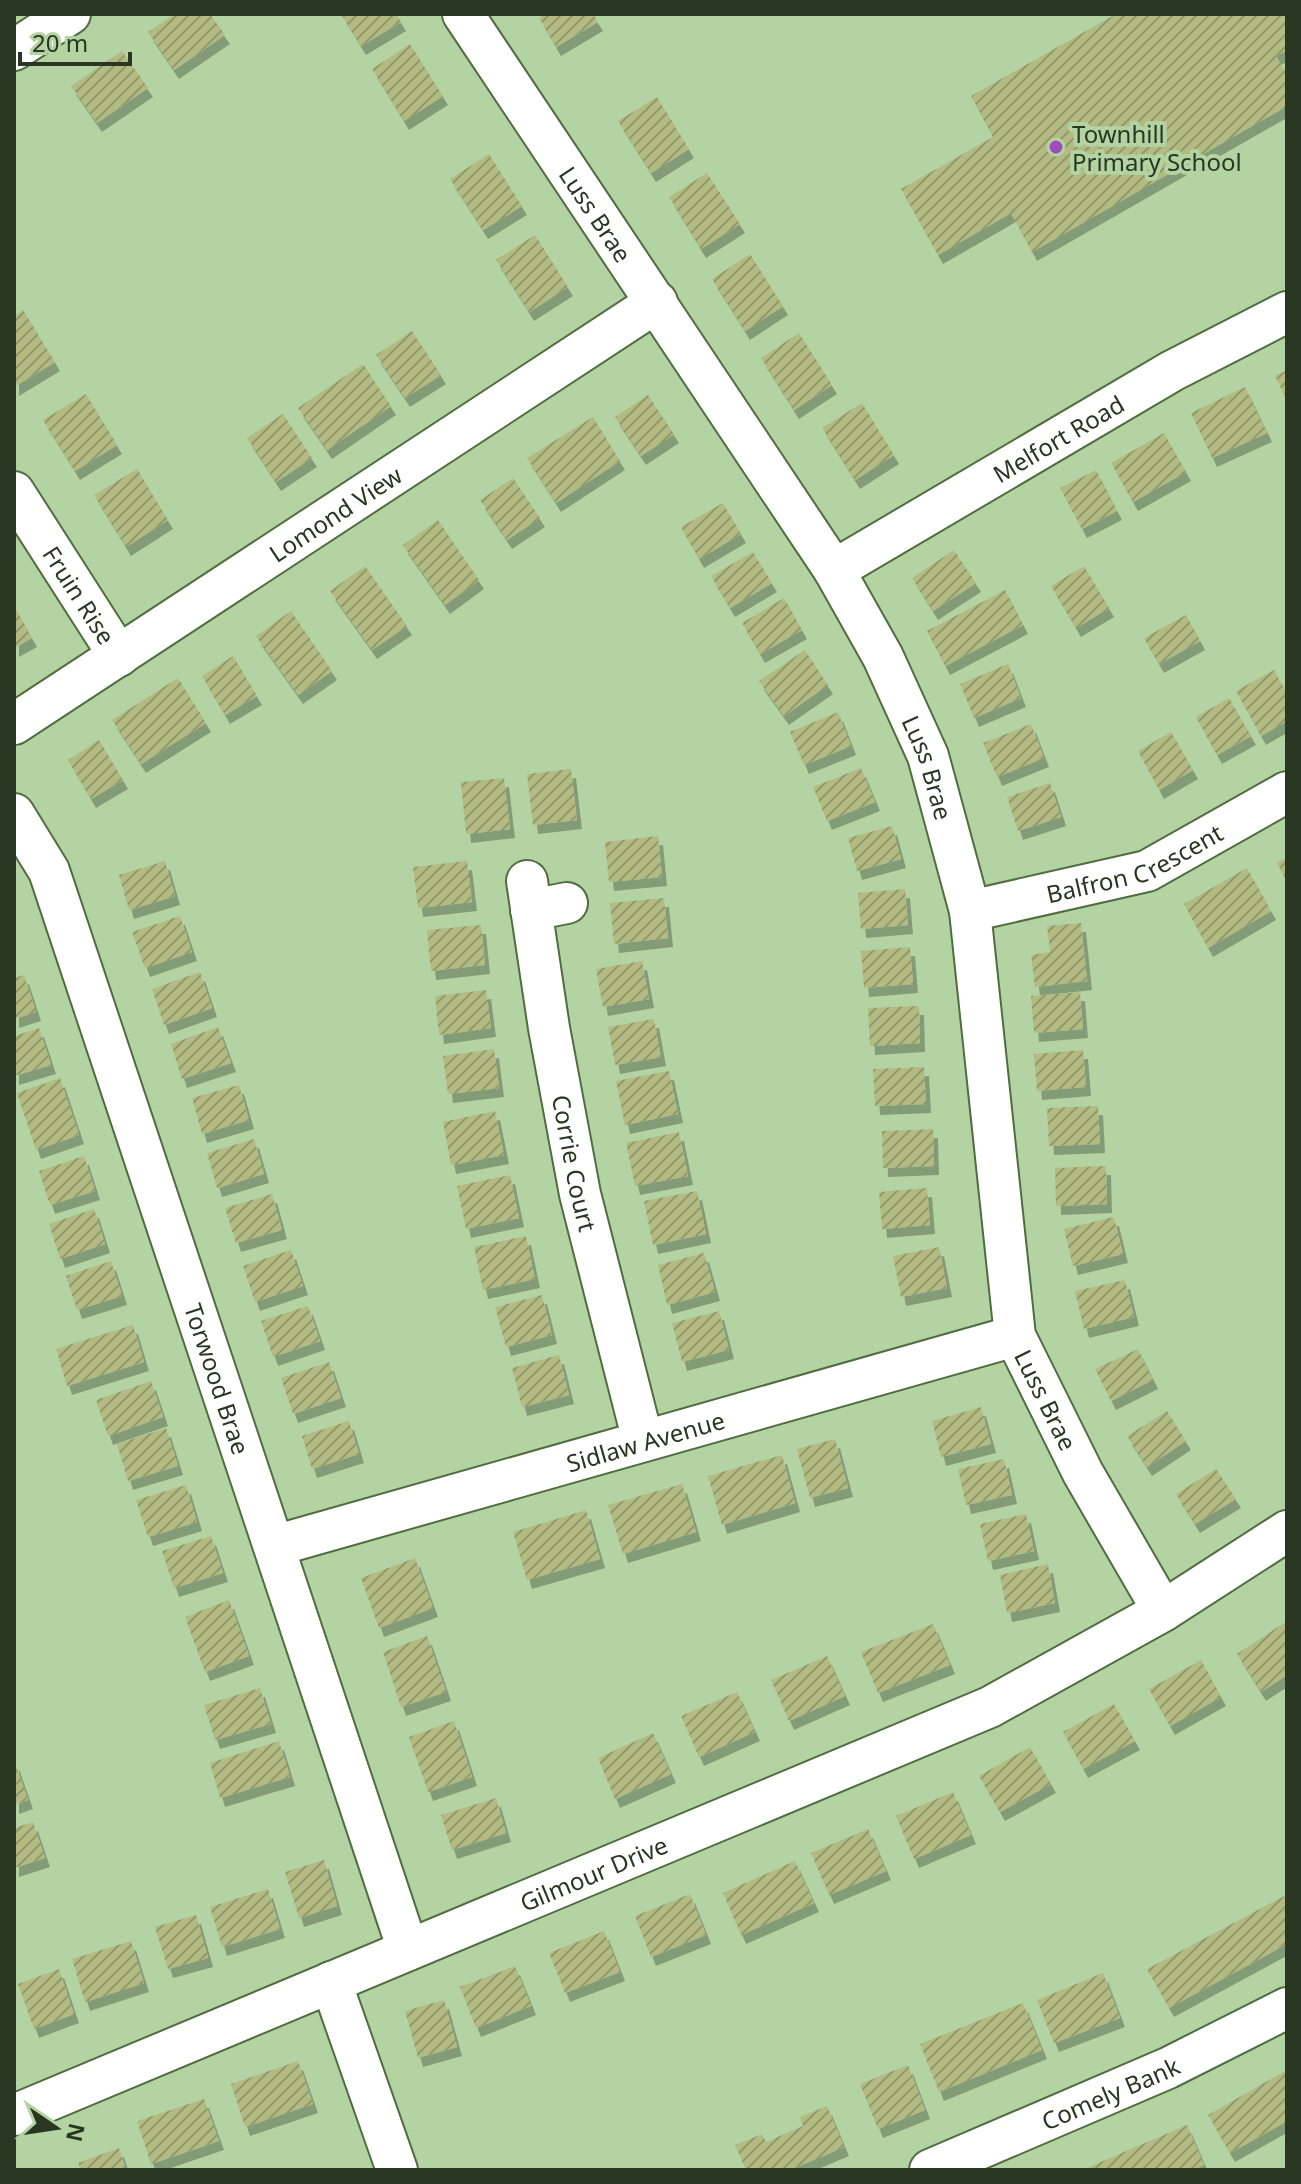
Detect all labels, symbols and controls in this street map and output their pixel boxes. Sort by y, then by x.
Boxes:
scale bar [20,16,130,66]
text: 20 m [32,26,88,59]
place label: Townhill Primary School [1072,117,1242,178]
marker: Townhill Primary School [1047,138,1065,156]
street label: Luss Brae [552,159,640,268]
street label: Melfort Road [986,387,1130,490]
street label: Lomond View [262,458,408,569]
street label: Fruin Rise [36,539,124,650]
street label: Luss Brae [895,710,961,823]
street label: Balfron Crescent [1043,815,1229,910]
street label: Corrie Court [545,1092,605,1235]
street label: Torwood Brae [177,1299,258,1459]
street label: Luss Brae [1008,1344,1086,1456]
street label: Sidlaw Avenue [562,1403,728,1479]
street label: Gilmour Drive [514,1827,672,1918]
street label: Comely Bank [1036,2048,1185,2137]
north arrow [16,2088,96,2168]
text: N [60,2121,93,2145]

